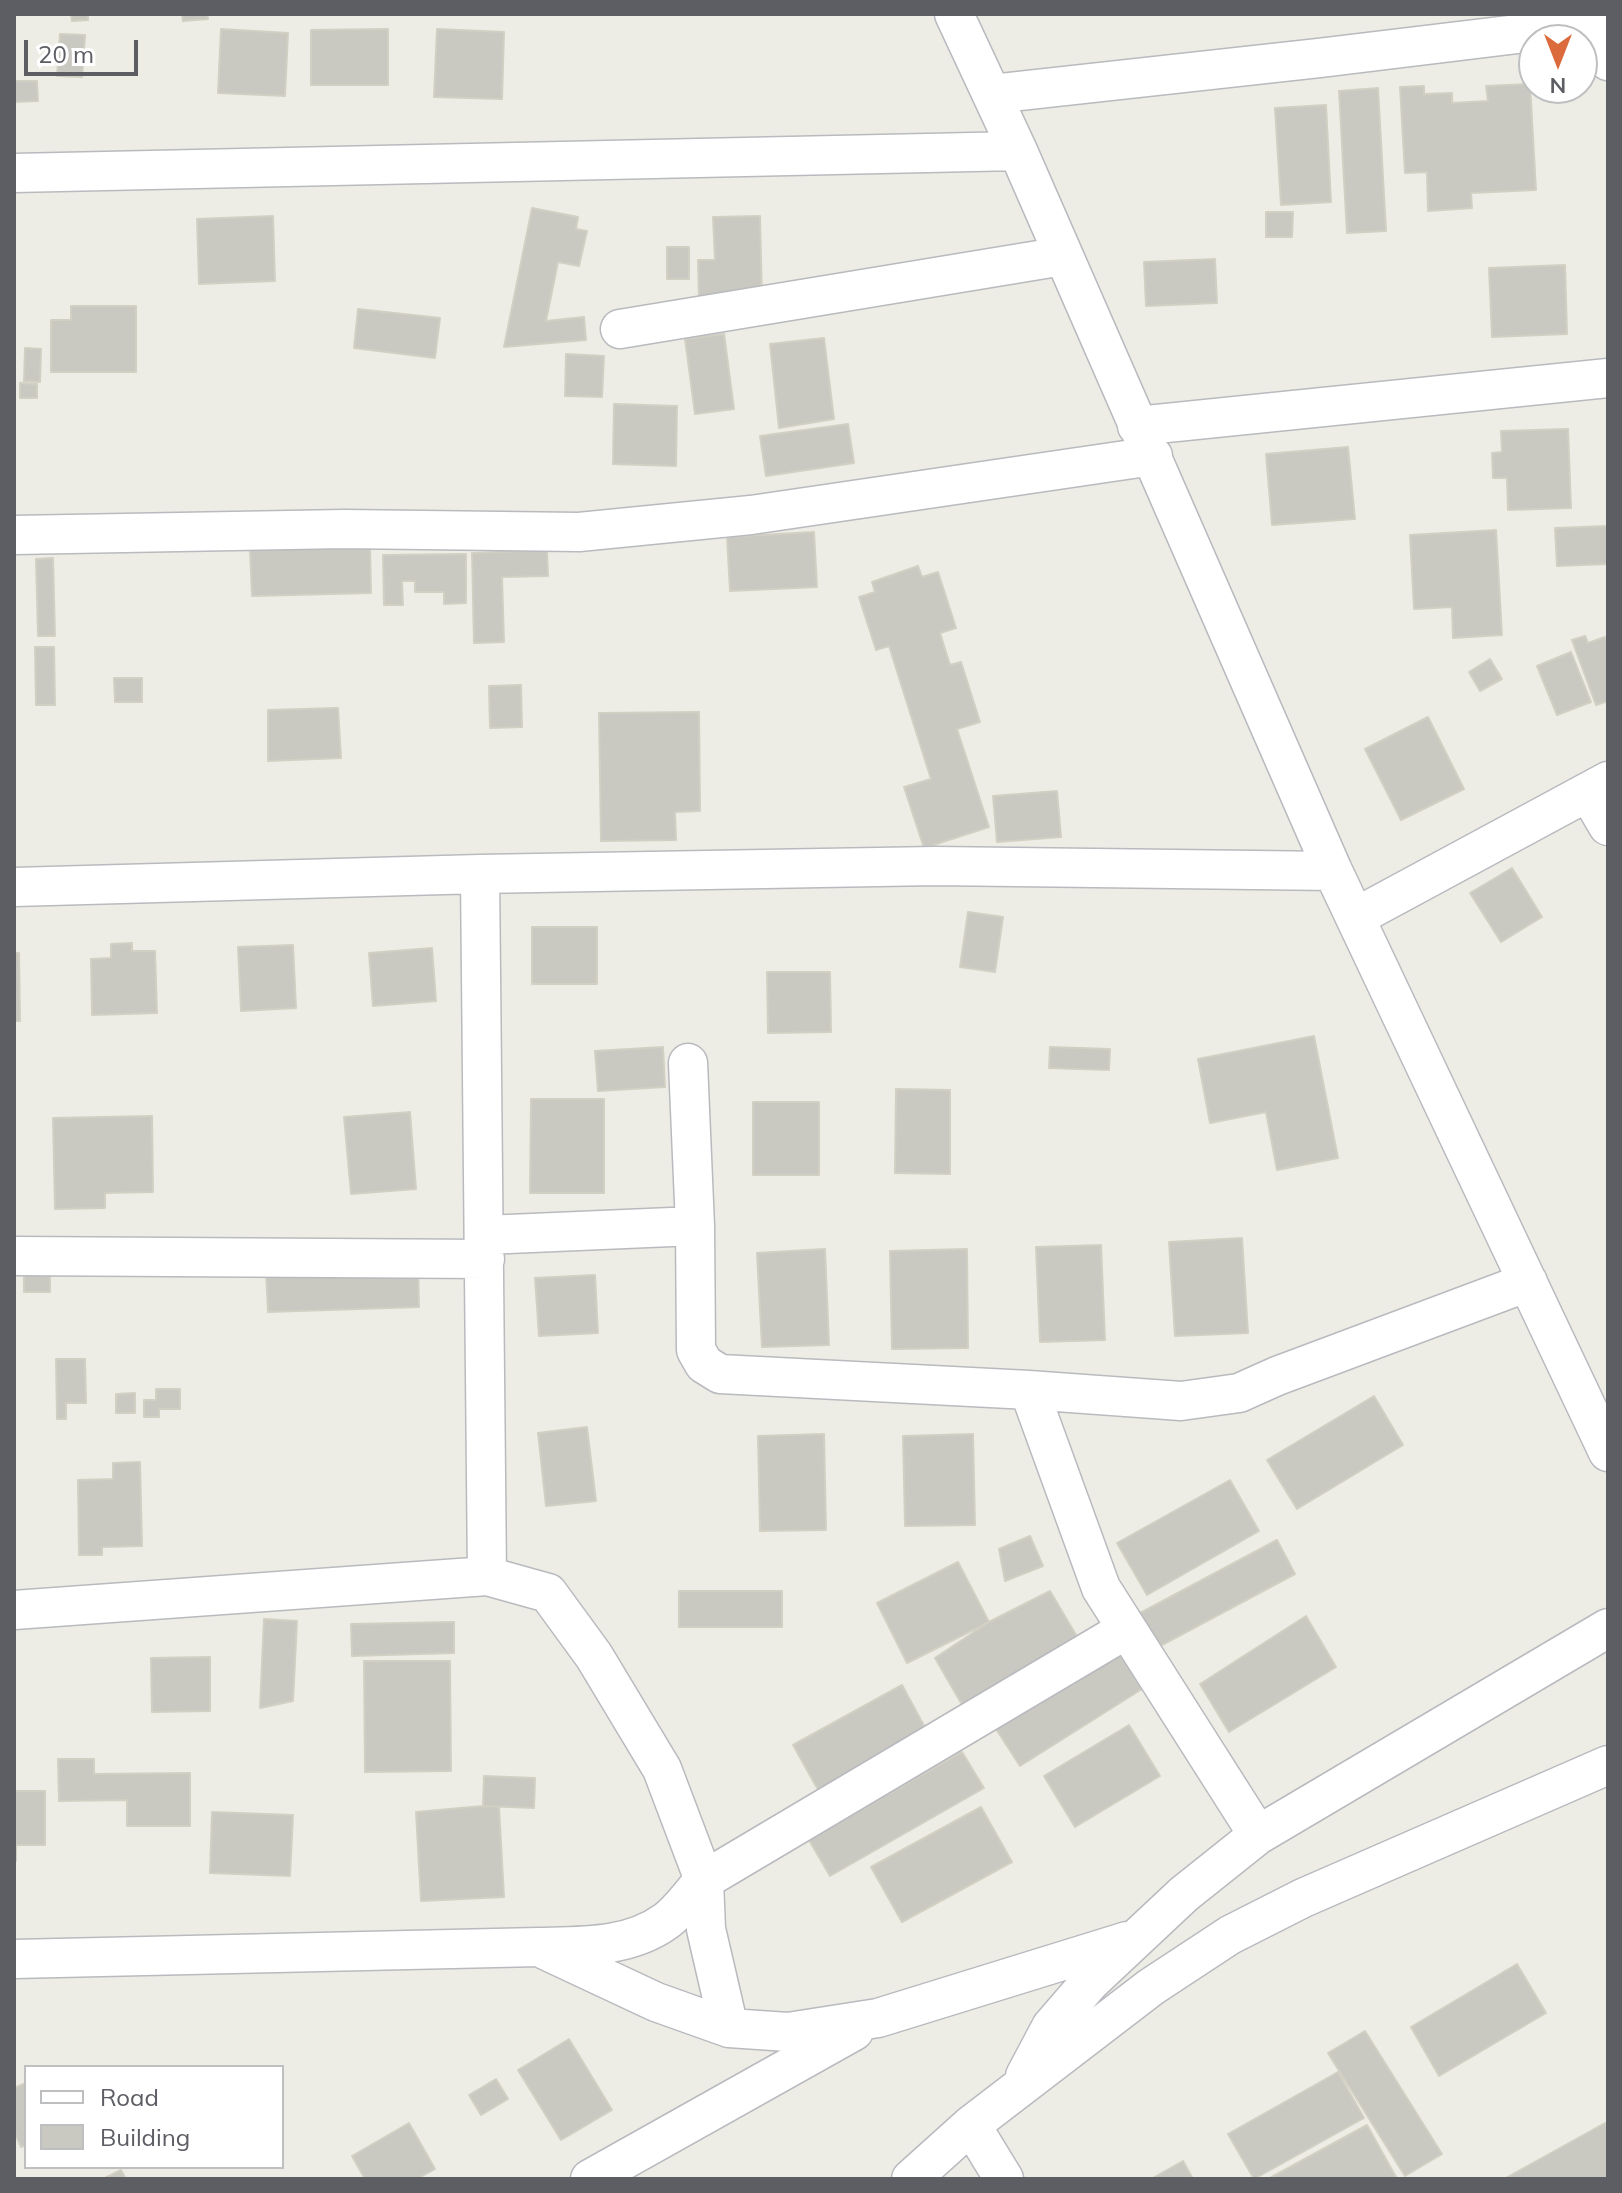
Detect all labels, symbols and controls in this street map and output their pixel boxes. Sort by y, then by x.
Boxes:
scale bar [28,24,142,74]
north arrow [1518,24,1598,104]
text: 20 m [38,39,94,69]
text: N [1550,72,1566,100]
legend [24,2065,284,2169]
text: Road [100,2082,159,2112]
text: Building [100,2122,190,2152]

